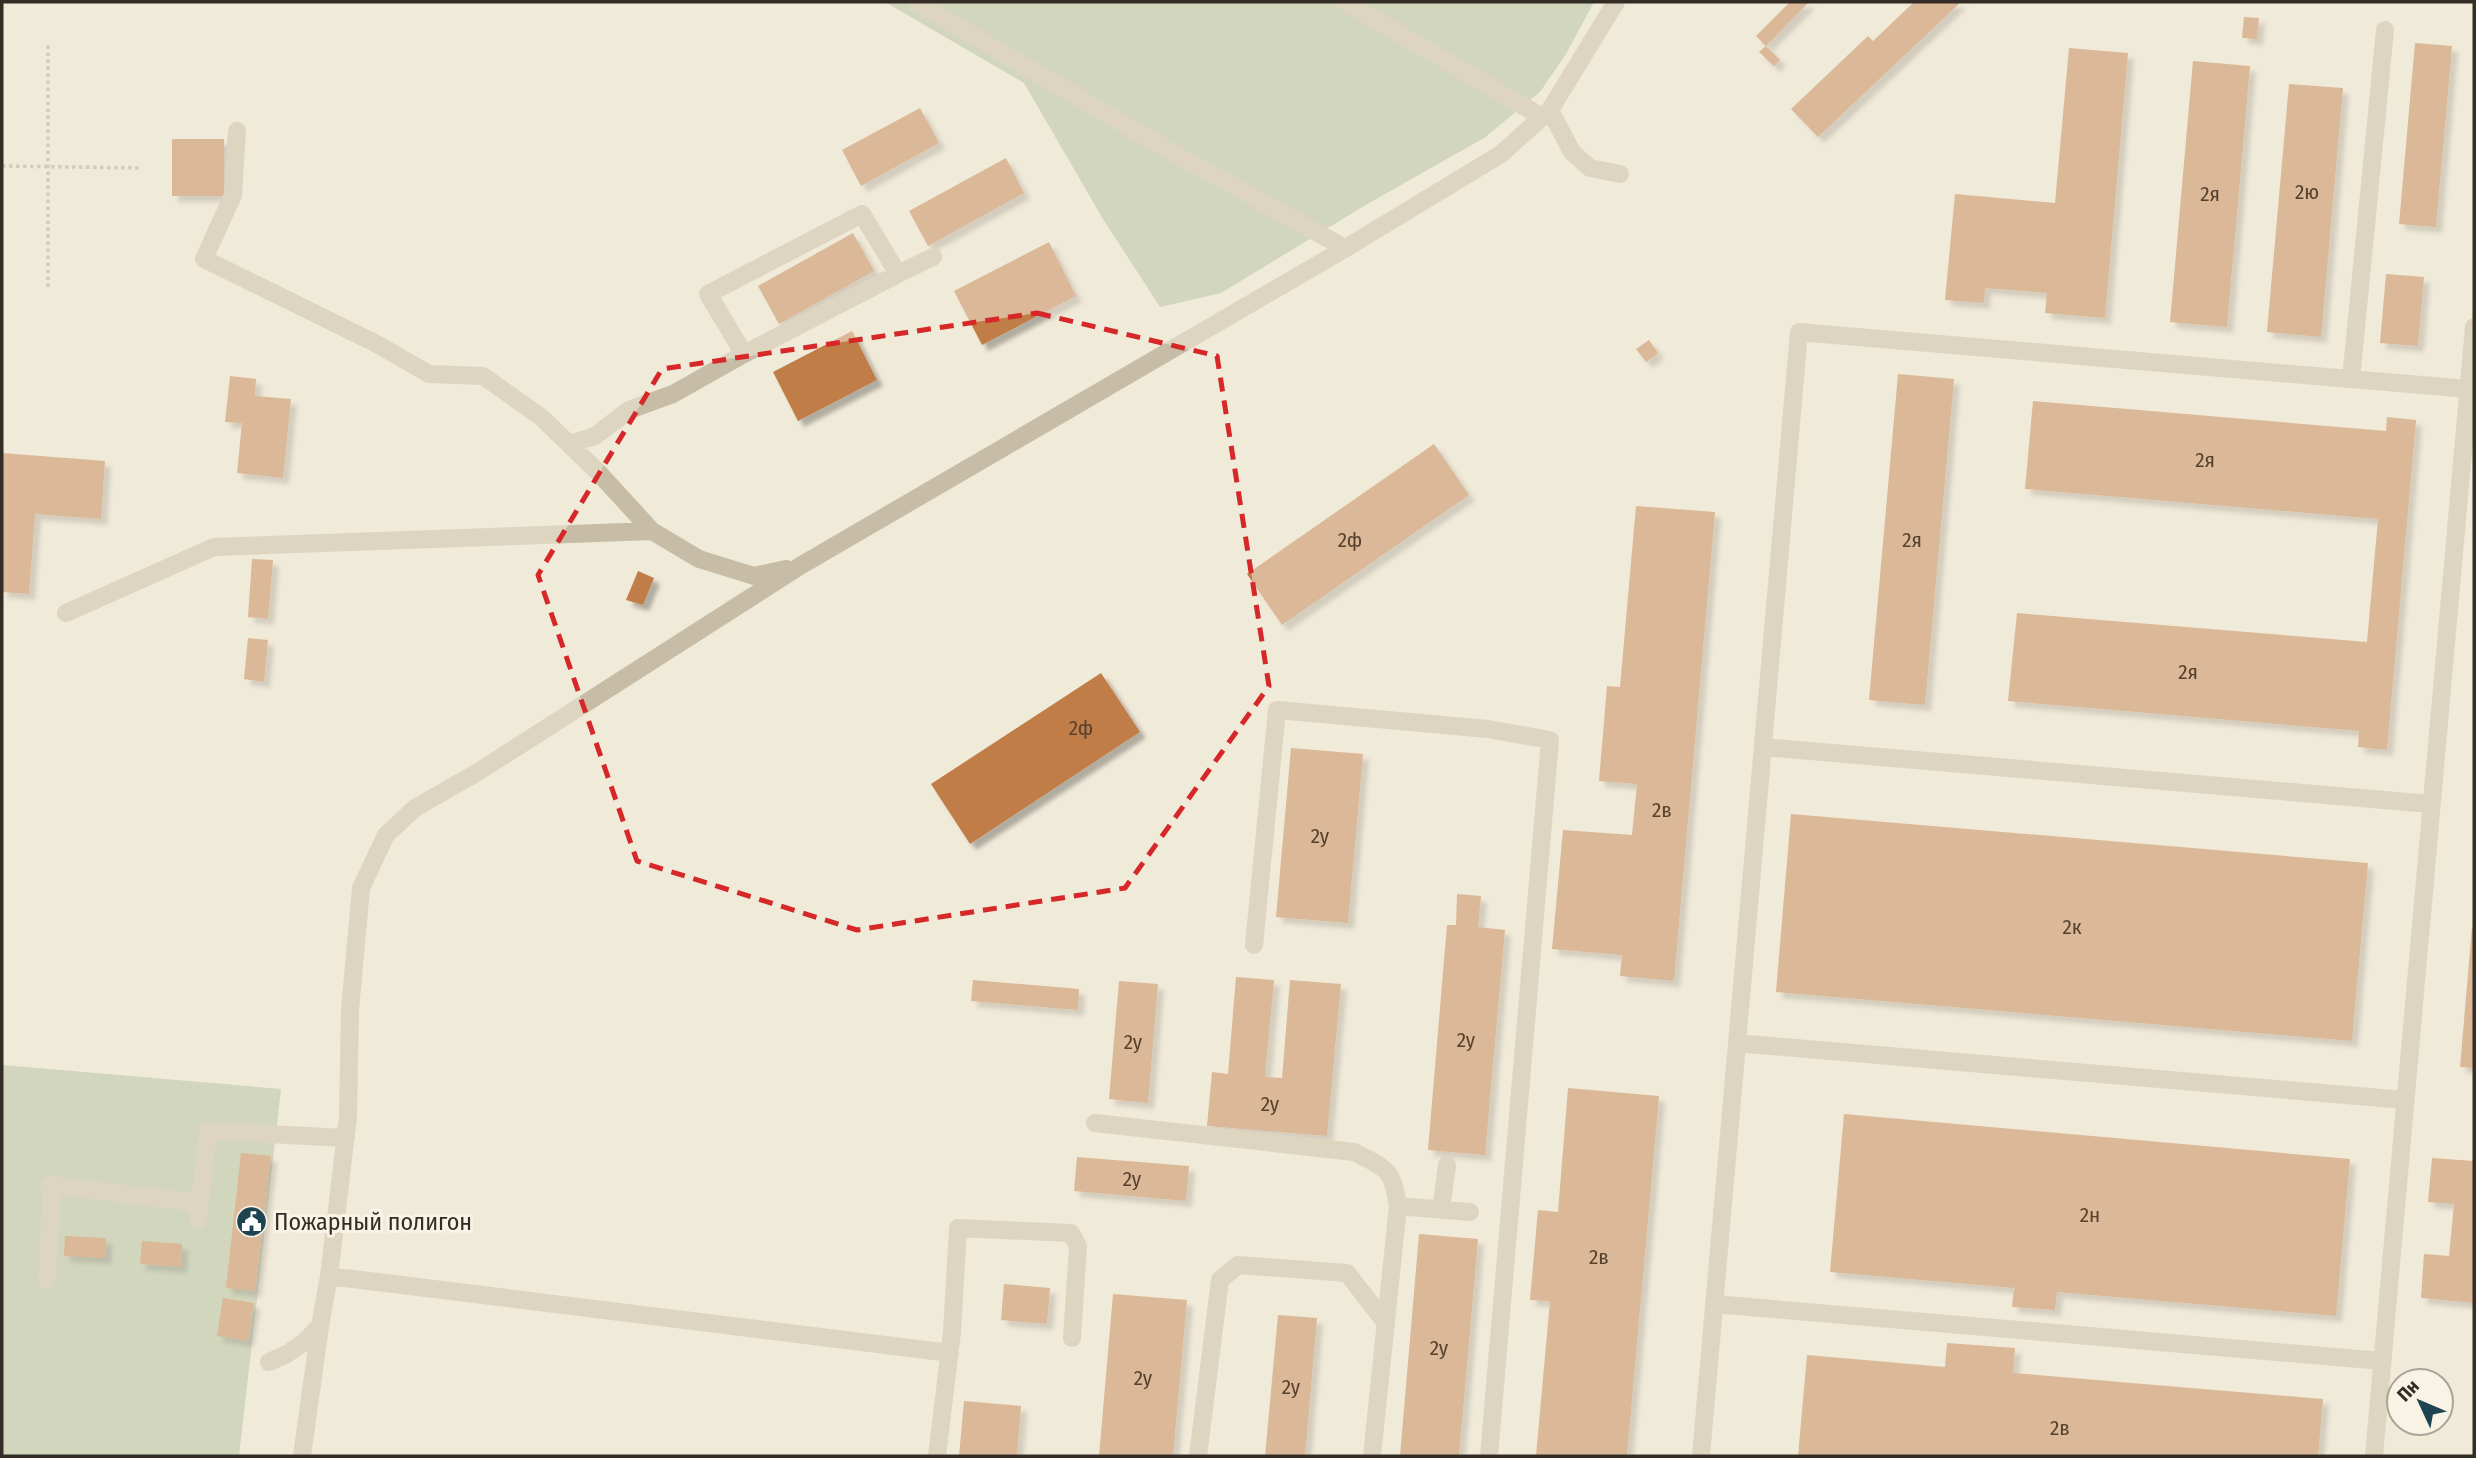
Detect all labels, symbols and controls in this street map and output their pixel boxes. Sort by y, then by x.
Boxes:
house number: 2ю [2295,179,2319,205]
house number: 2я [2200,181,2220,207]
house number: 2я [2195,447,2215,473]
house number: 2ф [1338,527,1362,553]
house number: 2я [1902,527,1922,553]
house number: 2я [2178,659,2198,685]
house number: 2ф [1069,715,1093,741]
house number: 2в [1652,797,1672,823]
house number: 2у [1311,823,1330,849]
house number: 2к [2062,914,2082,940]
house number: 2у [1457,1027,1476,1053]
house number: 2у [1124,1029,1143,1055]
house number: 2у [1261,1091,1280,1117]
house number: 2у [1123,1166,1142,1192]
house number: 2н [2080,1202,2100,1228]
public building icon: Пожарный полигон [234,1205,268,1239]
place label: Пожарный полигон [274,1208,472,1236]
house number: 2в [1589,1244,1609,1270]
house number: 2у [1430,1335,1449,1361]
house number: 2у [1134,1365,1153,1391]
north arrow [2385,1367,2455,1437]
house number: 2у [1282,1374,1301,1400]
text: Пн [2392,1375,2424,1406]
house number: 2в [2050,1415,2070,1441]

